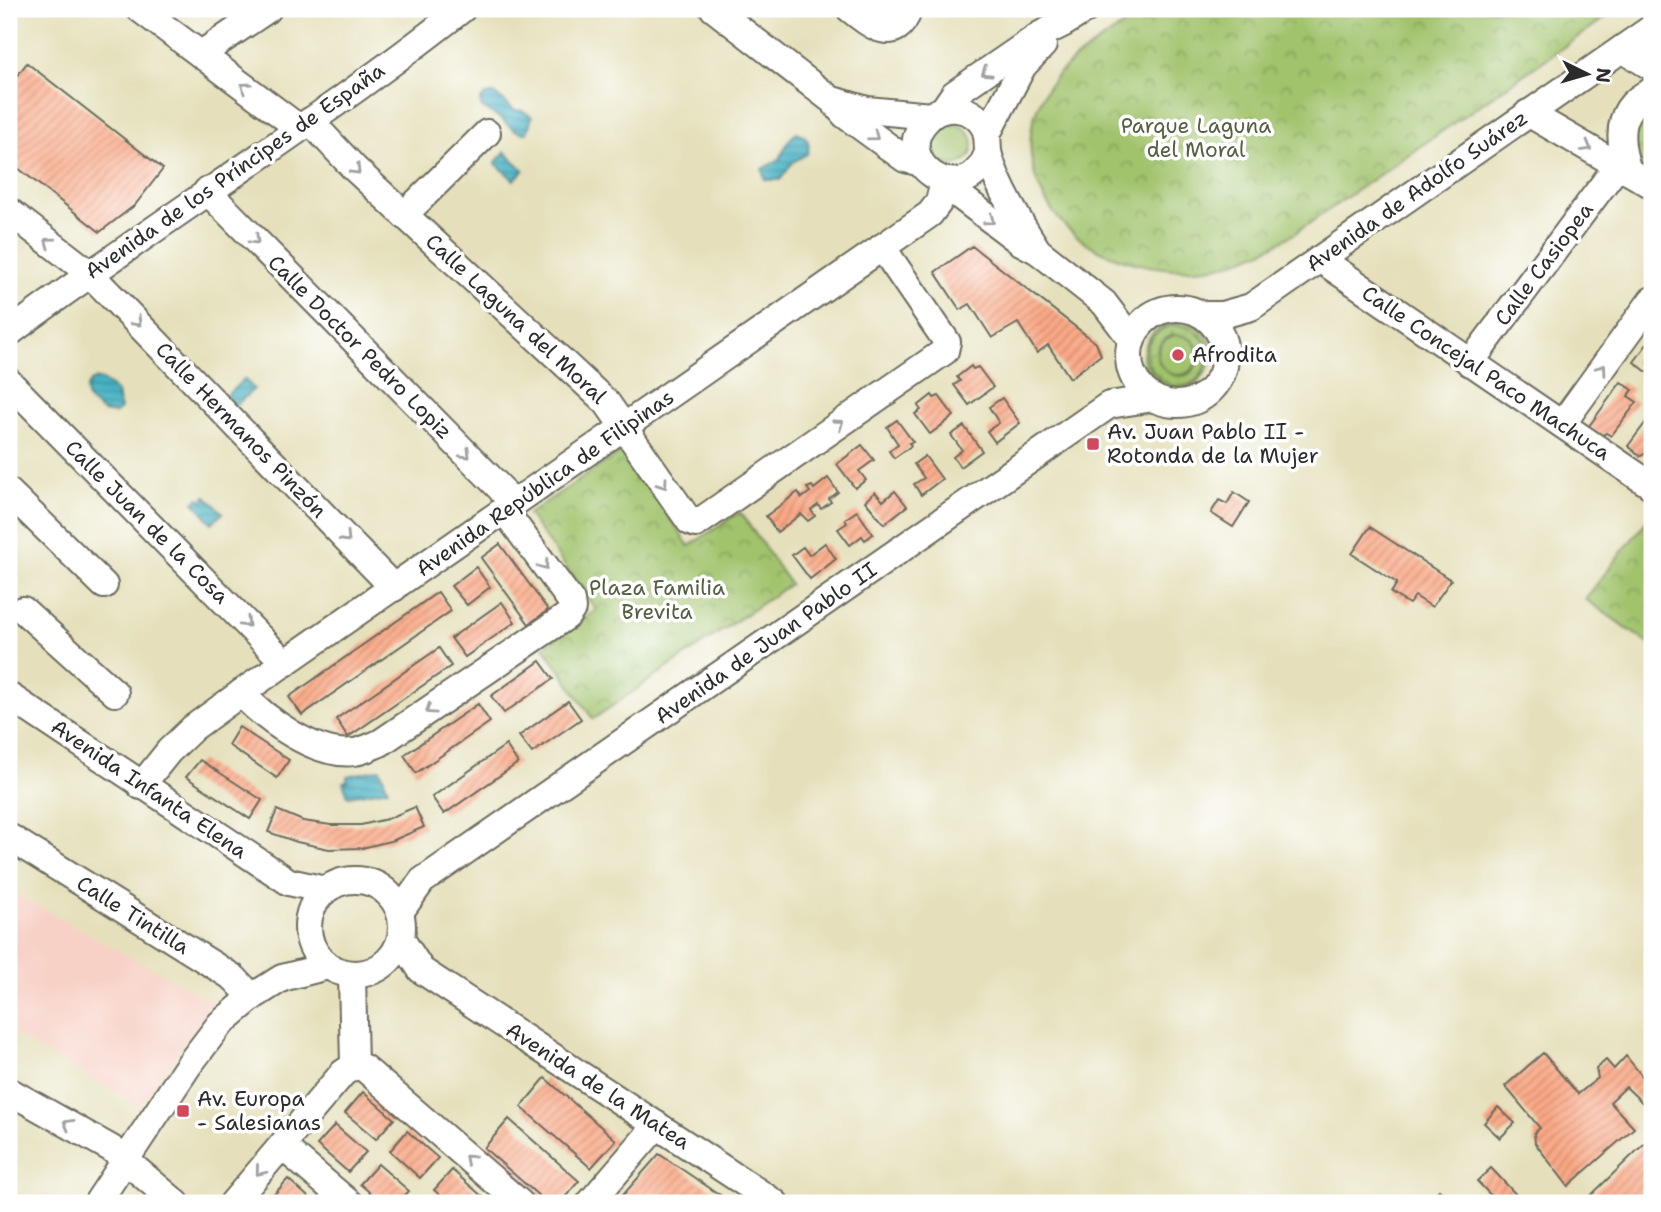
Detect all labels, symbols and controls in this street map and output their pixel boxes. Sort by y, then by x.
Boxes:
north arrow [1552,38,1622,108]
street label: Avenida de los Príncipes de España [80,56,390,286]
one-way arrow [981,64,994,76]
text: N [1590,67,1617,84]
one-way arrow [240,82,253,95]
street label: Avenida de Adolfo Suárez [1301,104,1533,278]
park label: Parque Laguna del Moral [1121,112,1271,164]
one-way arrow [866,128,879,141]
one-way arrow [1579,139,1592,152]
one-way arrow [348,162,361,175]
street label: Calle Casiopea [1488,197,1600,331]
one-way arrow [983,211,995,224]
street label: Calle Laguna del Moral [420,228,613,411]
one-way arrow [247,232,259,244]
one-way arrow [44,238,57,251]
street label: Calle Doctor Pedro Lopiz [262,249,458,445]
street label: Calle Concejal Paco Machuca [1356,279,1616,467]
one-way arrow [128,314,141,327]
street label: Calle Hermanos Pinzón [149,336,333,524]
place label: Afrodita [1192,341,1277,369]
marker: Afrodita [1170,347,1186,363]
one-way arrow [1594,364,1606,377]
street label: Avenida República de Filipinas [411,383,679,583]
place label: Av. Juan Pablo II - Rotonda de la Mujer [1107,418,1319,470]
one-way arrow [832,419,845,432]
street label: Calle Juan de la Cosa [59,434,235,610]
marker: Av. Juan Pablo II - Rotonda de la Mujer [1085,436,1101,452]
one-way arrow [458,446,471,459]
one-way arrow [655,476,667,489]
one-way arrow [337,530,350,543]
street label: Avenida de Juan Pablo II [650,556,882,730]
one-way arrow [536,557,548,570]
park label: Plaza Familia Brevita [589,574,725,626]
one-way arrow [238,614,251,627]
one-way arrow [425,701,438,714]
street label: Avenida Infanta Elena [45,713,253,865]
street label: Calle Tintilla [71,869,195,961]
street label: Avenida de la Matea [501,1016,695,1156]
place label: Av. Europa - Salesianas [197,1085,321,1137]
marker: Av. Europa - Salesianas [175,1103,191,1119]
one-way arrow [62,1119,75,1132]
one-way arrow [464,1155,477,1167]
one-way arrow [256,1163,268,1176]

